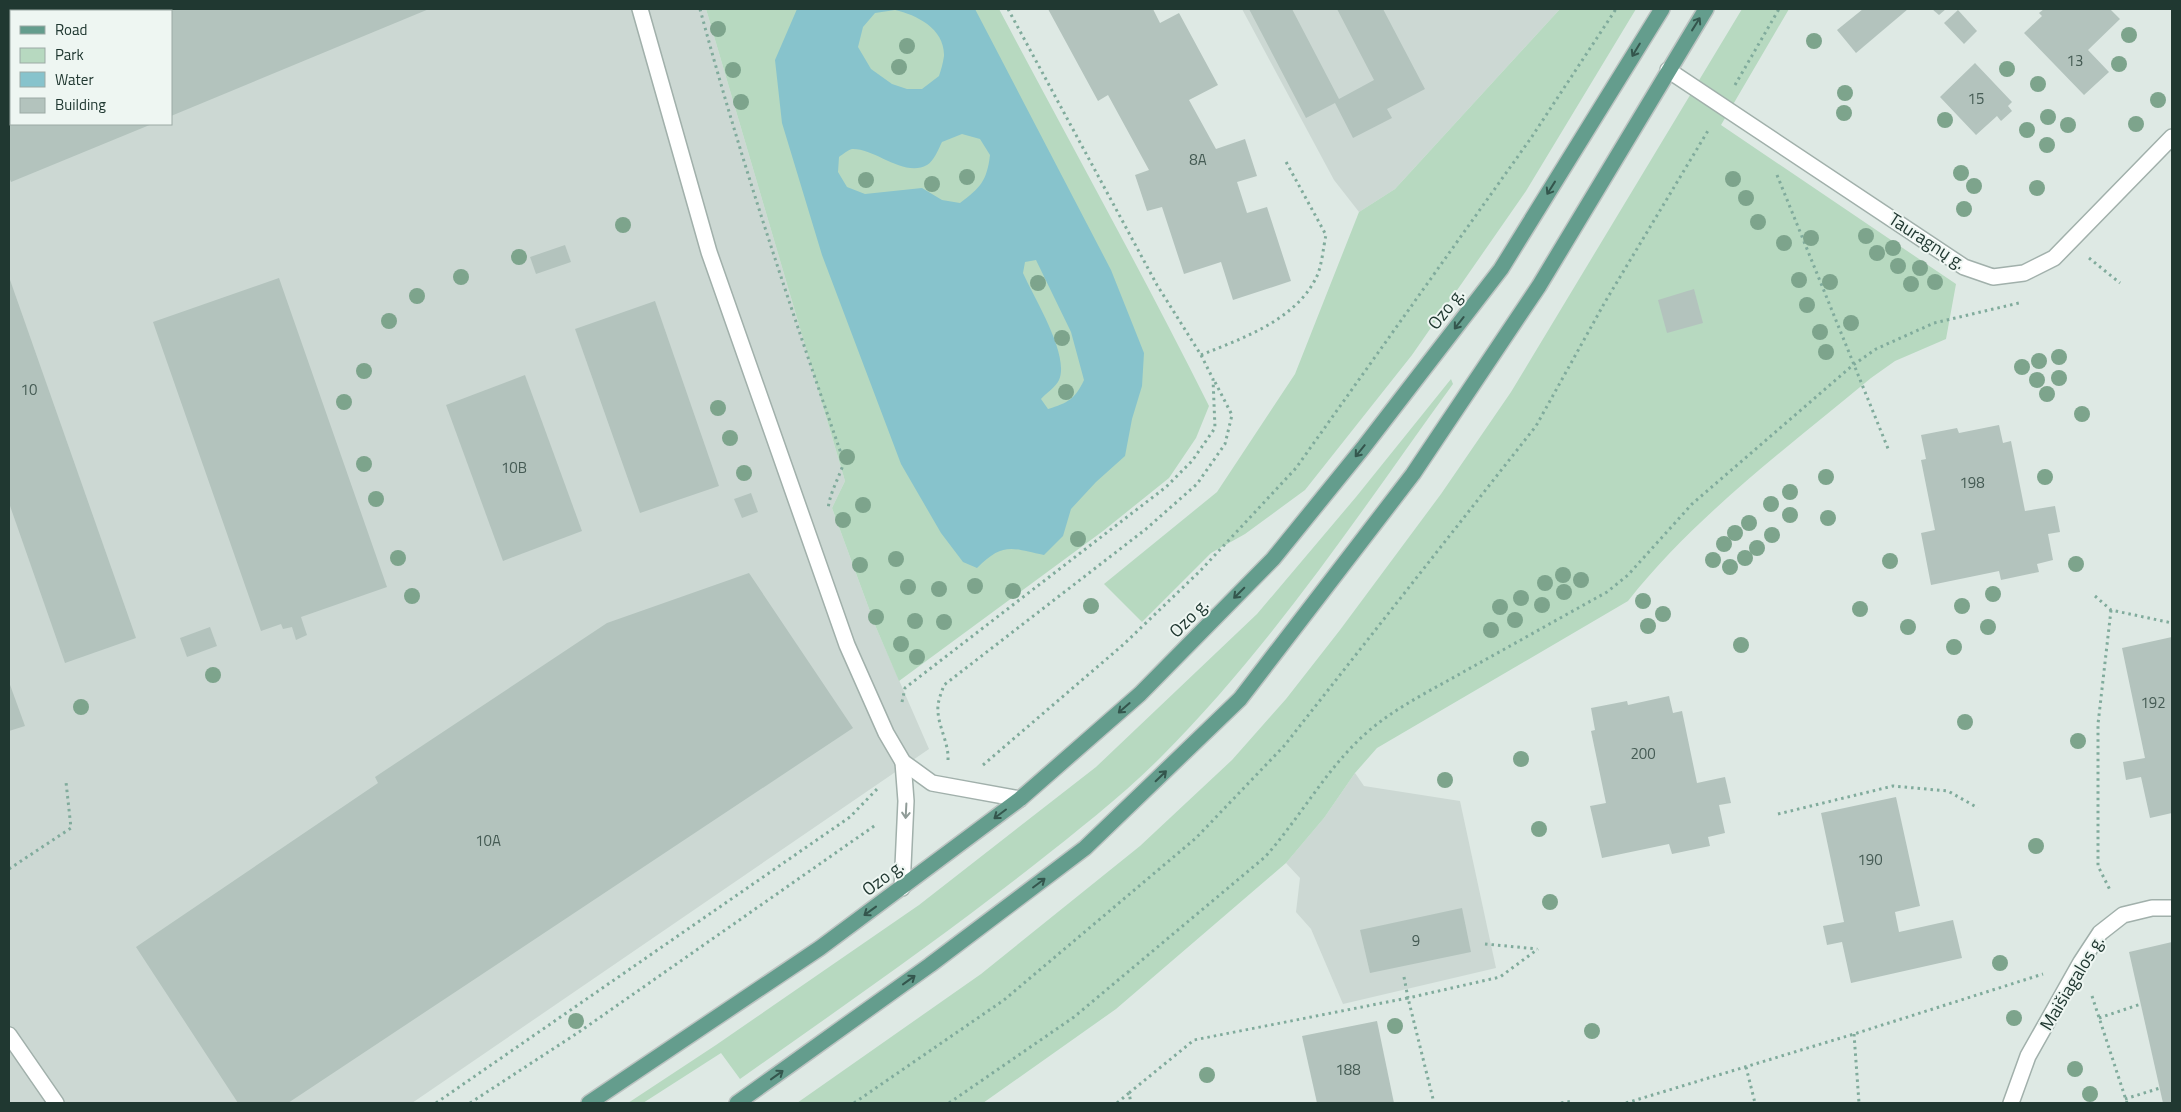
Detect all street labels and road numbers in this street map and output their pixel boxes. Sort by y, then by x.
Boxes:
street label: Tauragnų g. [1883,205,1971,276]
street label: Ozo g. [1421,282,1471,335]
street label: Ozo g. [1163,592,1215,644]
street label: Ozo g. [856,853,909,902]
street label: Maišiagalos g. [2032,930,2111,1035]

